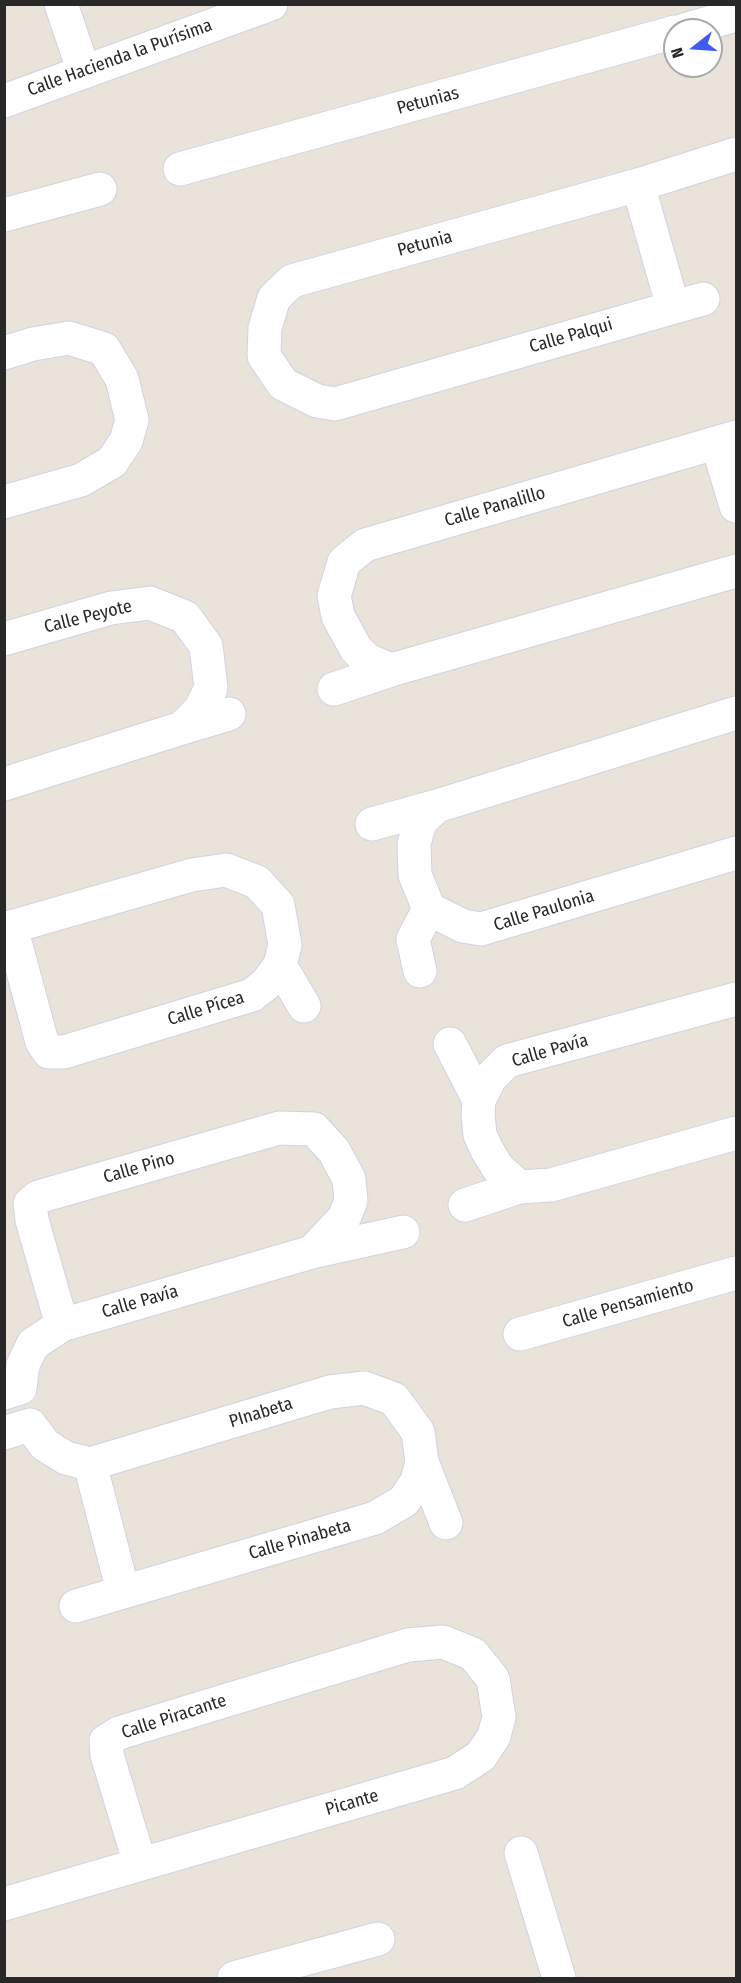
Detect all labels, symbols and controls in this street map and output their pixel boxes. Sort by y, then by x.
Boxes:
street label: Calle Hacienda la Purísima [25,15,215,101]
north arrow [663,18,723,78]
text: N [667,45,688,60]
street label: Petunias [395,82,461,120]
street label: Petunia [395,226,455,262]
street label: Calle Palqui [527,314,615,358]
street label: Calle Panalillo [442,482,548,532]
street label: Calle Peyote [42,596,134,638]
street label: Calle Paulonia [491,885,597,937]
street label: Calle Pícea [165,987,247,1031]
street label: Calle Pavía [509,1030,591,1072]
street label: Calle Pino [101,1148,177,1188]
street label: Calle Pensamiento [560,1275,696,1333]
street label: Calle Pavía [99,1281,181,1323]
street label: PInabeta [227,1393,295,1433]
street label: Calle Pinabeta [246,1515,354,1565]
street label: Calle Piracante [119,1690,229,1744]
street label: Picante [323,1785,381,1821]

